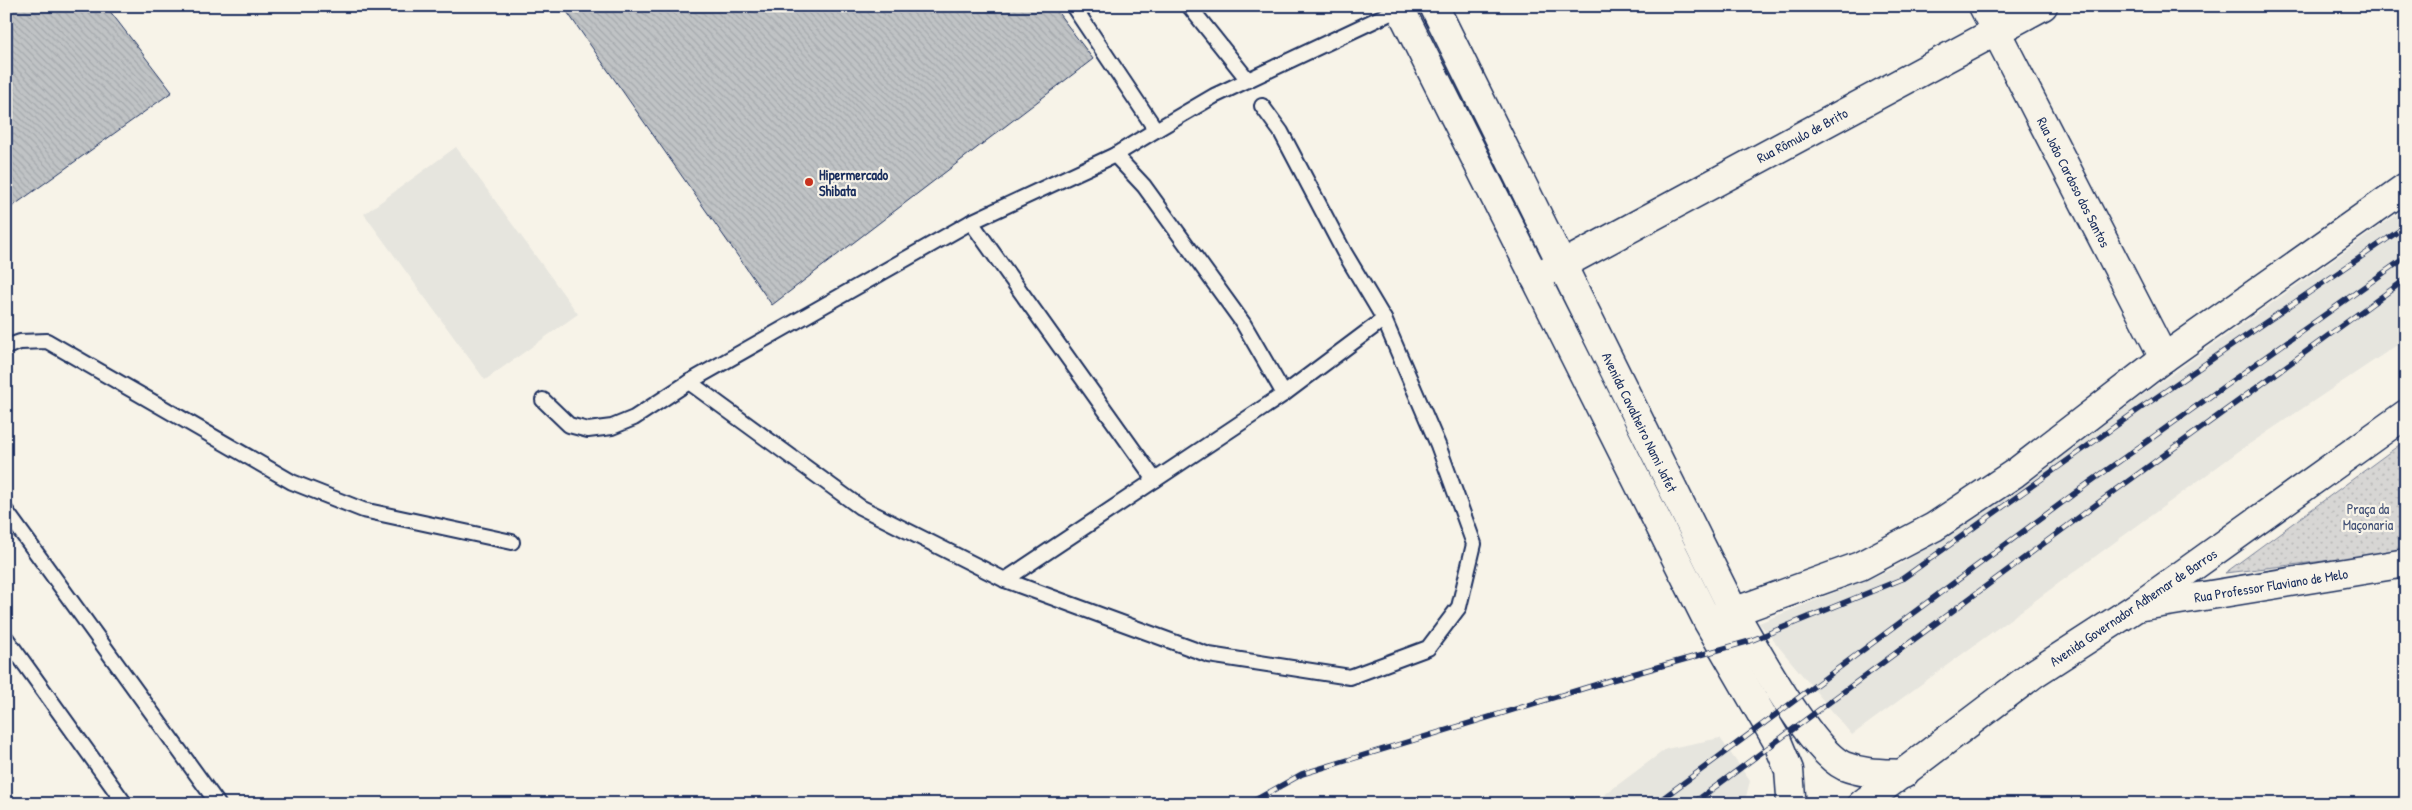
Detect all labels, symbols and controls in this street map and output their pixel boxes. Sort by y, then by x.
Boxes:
street label: Rua Rômulo de Brito [1753,103,1851,167]
street label: Rua João Cardoso dos Santos [2033,114,2115,250]
place label: Hipermercado Shibata [819,165,889,200]
marker: Hipermercado Shibata [803,176,815,188]
street label: Avenida Cavalheiro Nami Jafet [1598,349,1682,495]
park label: Praça da Maçonaria [2343,499,2394,534]
street label: Avenida Governador Adhemar de Barros [2046,544,2220,670]
street label: Rua Professor Flaviano de Melo [2193,563,2350,607]

